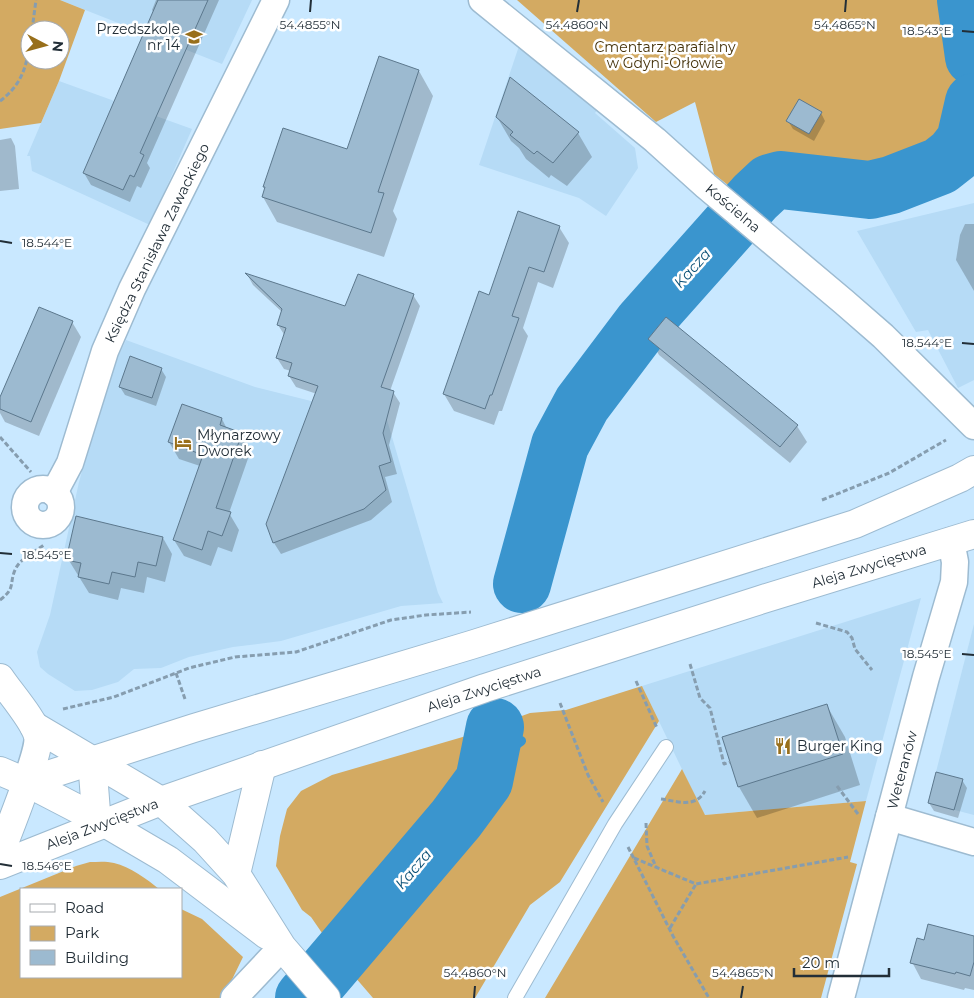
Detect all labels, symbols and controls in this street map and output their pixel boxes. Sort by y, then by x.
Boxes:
text: 54.4855°N [279,17,341,32]
text: 54.4860°N [545,17,609,32]
text: 54.4865°N [814,17,876,32]
north arrow [20,20,70,70]
place label: Przedszkole nr 14 [97,20,181,54]
text: 18.543°E [903,23,951,38]
school or university icon: Przedszkole nr 14 [184,27,204,47]
park label: Cmentarz parafialny w Gdyni-Orłowie [594,38,736,72]
text: N [48,40,67,53]
street label: Księdza Stanisława Zawackiego [101,140,213,346]
street label: Kościelna [702,180,764,236]
text: 18.544°E [22,235,72,250]
water label: Kacza [669,244,715,292]
text: 18.544°E [902,335,952,350]
place label: Młynarzowy Dworek [197,426,281,460]
hotel icon: Młynarzowy Dworek [173,433,193,453]
street label: Aleja Zwycięstwa [809,540,929,592]
text: 18.545°E [22,547,72,562]
text: 18.545°E [902,646,952,661]
street label: Aleja Zwycięstwa [425,662,543,716]
street label: Weteranów [883,728,921,811]
restaurant icon: Burger King [773,736,793,756]
place label: Burger King [797,737,883,755]
street label: Aleja Zwycięstwa [43,794,161,854]
water label: Kacza [391,845,435,893]
text: 18.546°E [22,858,72,873]
legend [20,888,182,978]
text: Road [65,898,104,917]
text: Park [65,923,99,942]
scale bar [794,946,889,978]
text: Building [65,948,129,967]
text: 20 m [802,953,840,972]
text: 54.4860°N [443,965,507,980]
text: 54.4865°N [712,965,774,980]

